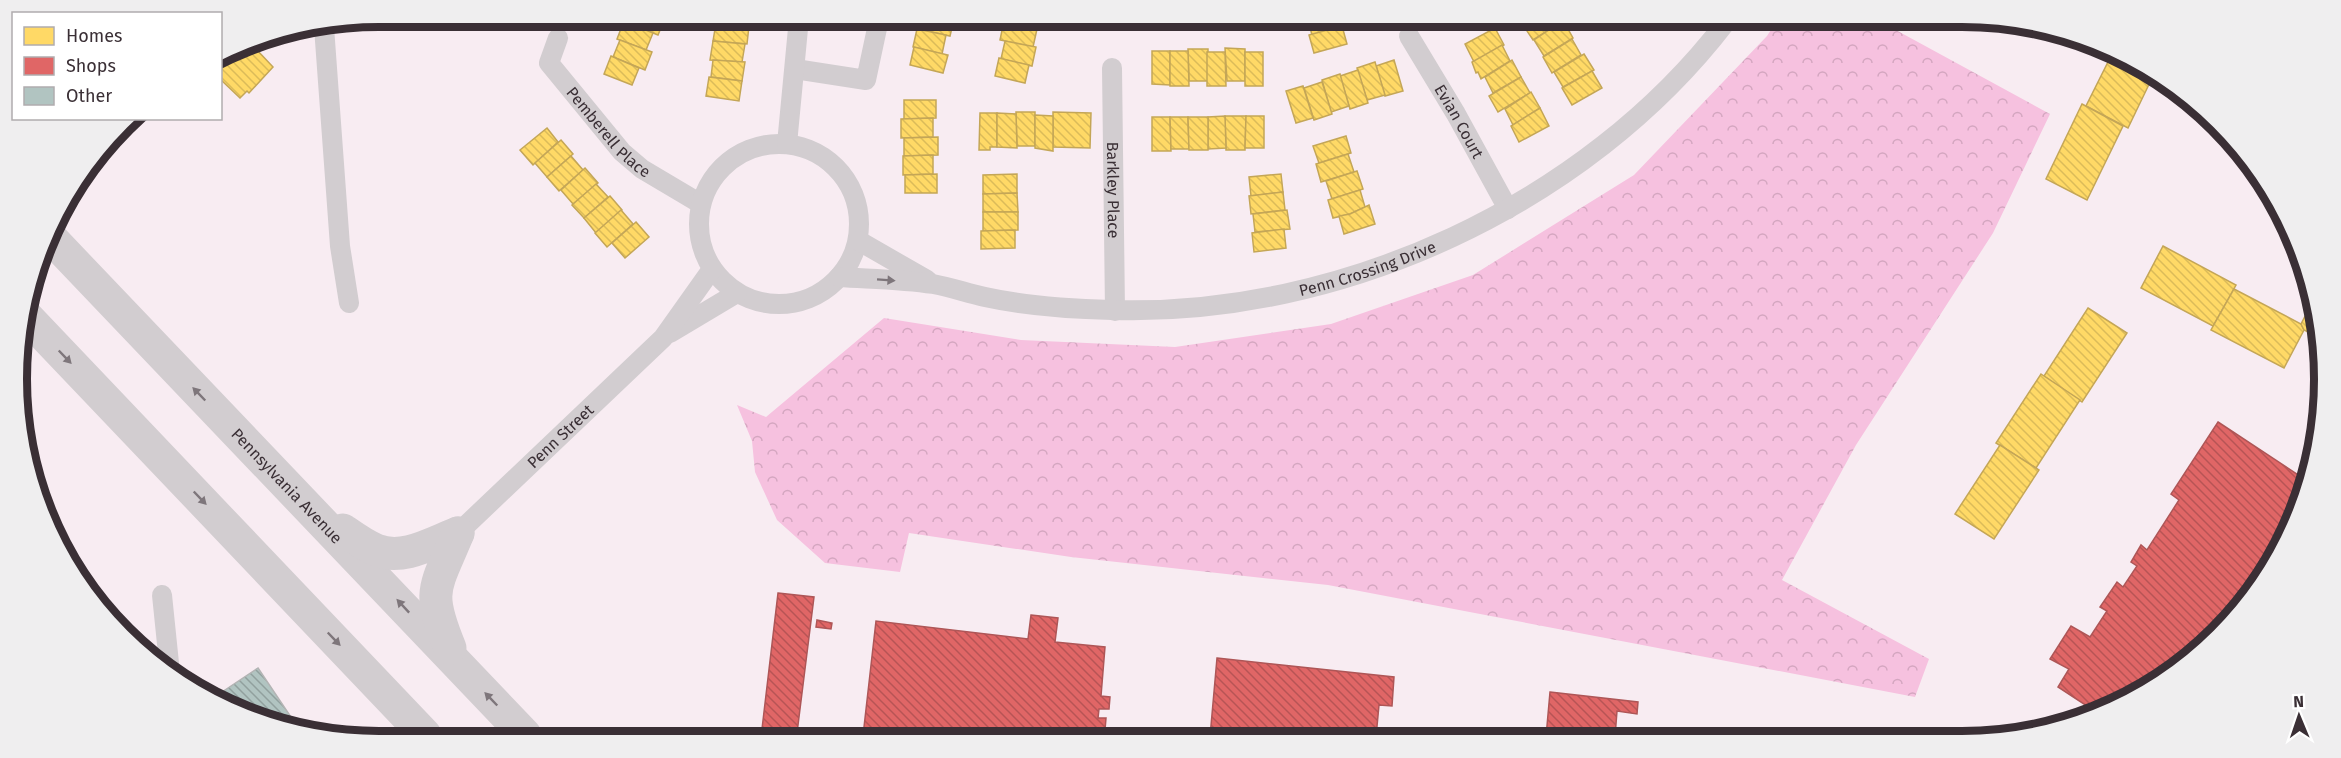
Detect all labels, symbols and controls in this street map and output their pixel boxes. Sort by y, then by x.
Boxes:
legend [12,12,222,120]
text: Homes [66,25,122,47]
text: Shops [66,55,116,77]
street label: Evian Court [1431,81,1488,162]
street label: Pemberell Place [563,83,654,181]
text: Other [66,85,112,107]
street label: Barkley Place [1103,141,1124,238]
street label: Penn Crossing Drive [1297,236,1439,300]
one-way arrow [877,276,896,285]
one-way arrow [58,350,72,365]
one-way arrow [192,387,206,402]
street label: Penn Street [523,400,597,472]
street label: Pennsylvania Avenue [228,424,347,547]
one-way arrow [192,491,206,505]
one-way arrow [396,599,410,613]
one-way arrow [327,632,341,646]
north arrow [2269,686,2329,746]
text: N [2293,692,2304,711]
one-way arrow [484,693,498,707]

